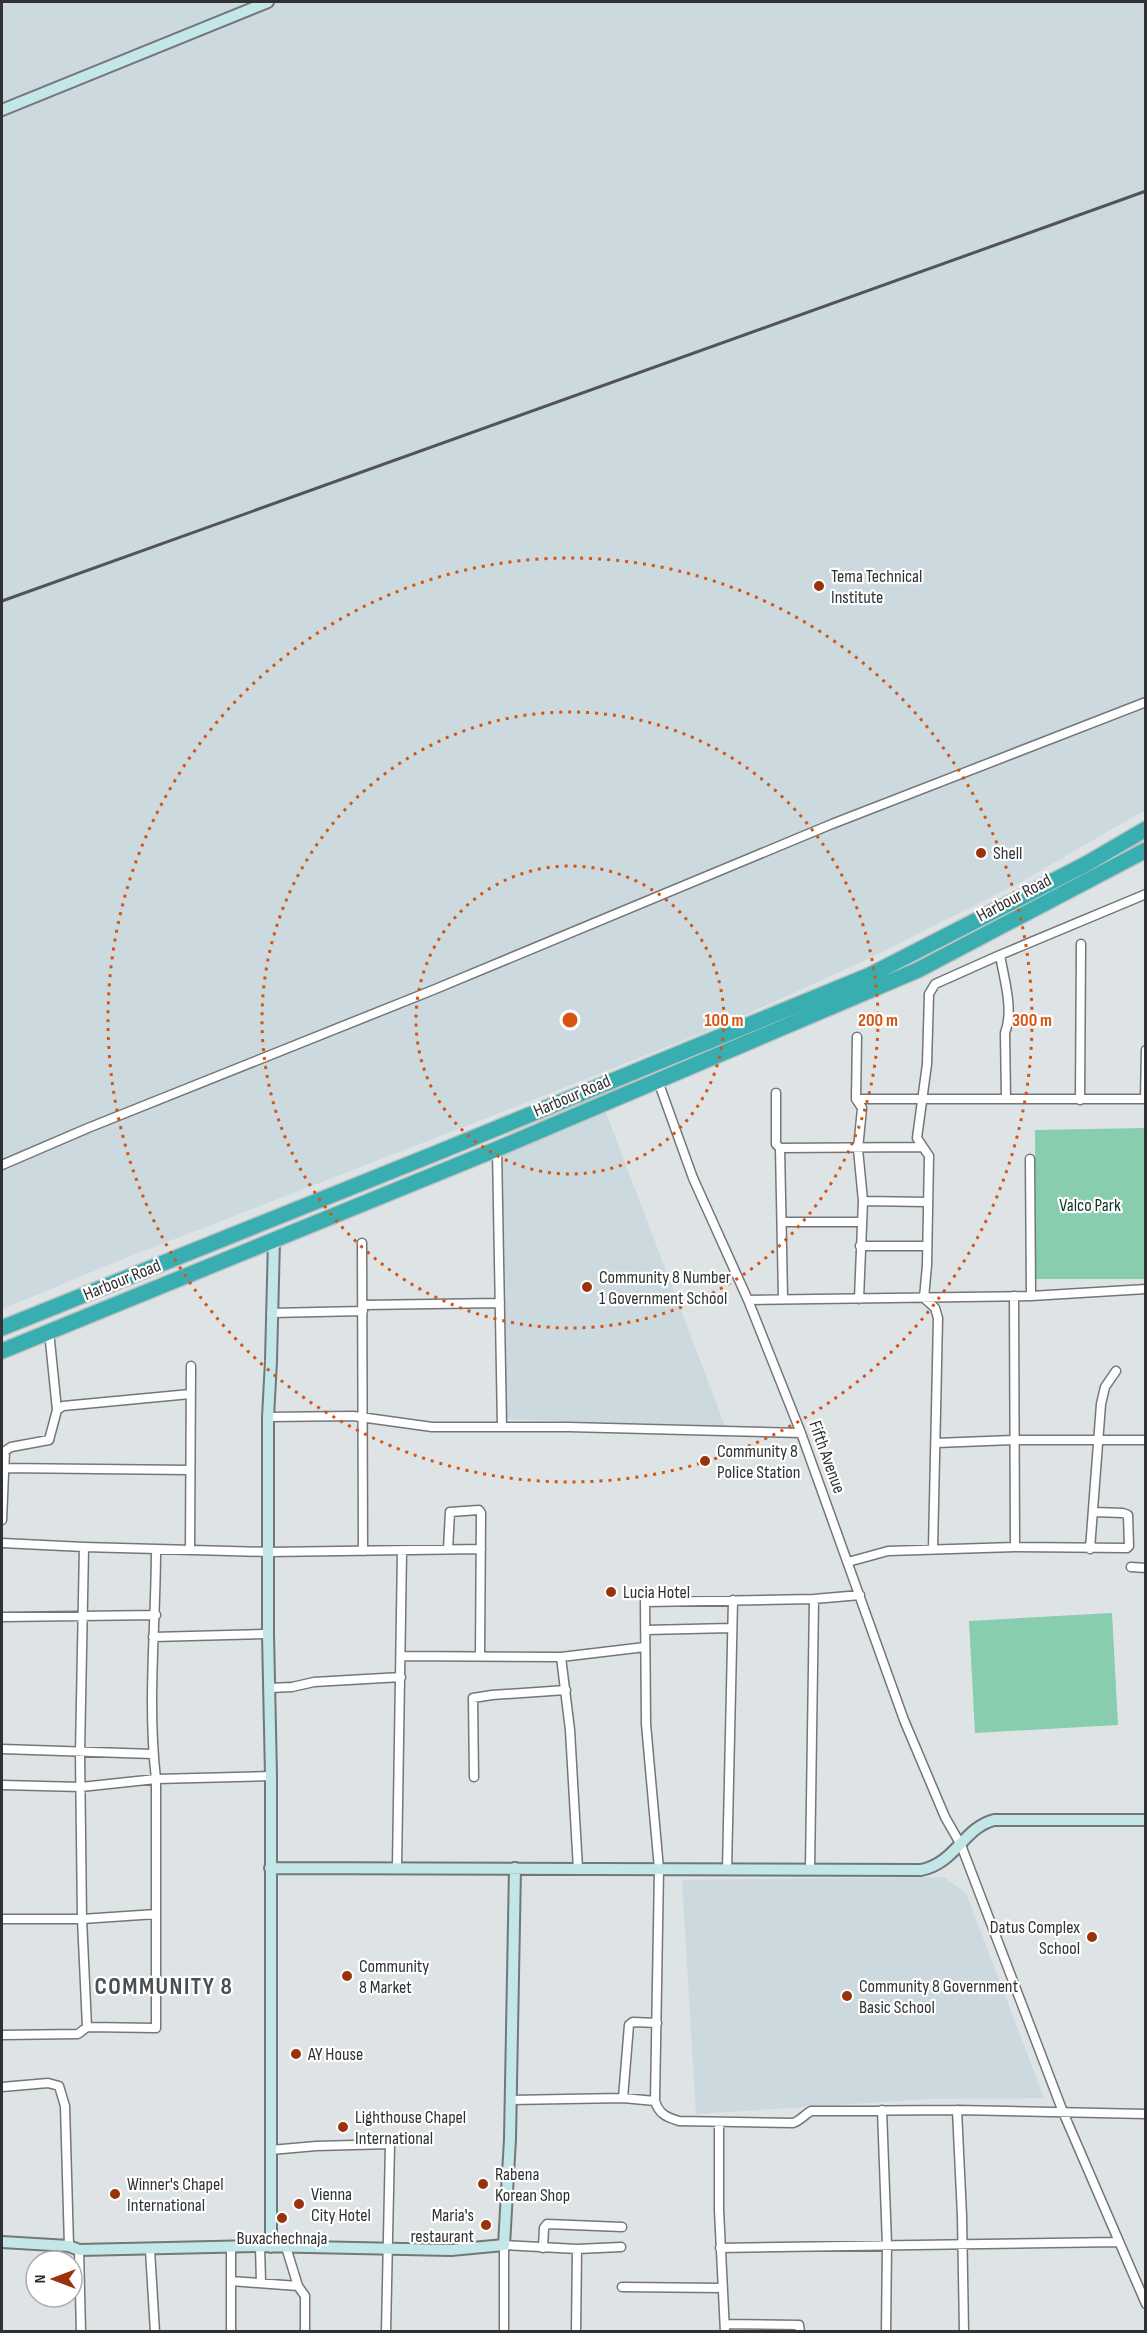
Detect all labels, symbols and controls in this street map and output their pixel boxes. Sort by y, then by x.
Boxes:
place label: Tema Technical Institute [831,566,922,608]
marker: Tema Technical Institute [812,579,826,593]
place label: Shell [993,843,1022,864]
marker: Shell [974,846,988,860]
street label: Harbour Road [973,870,1055,926]
centre of rings [560,1010,580,1030]
text: 100 m [705,1010,744,1031]
text: 200 m [858,1010,898,1031]
text: 300 m [1012,1010,1052,1031]
street label: Harbour Road [530,1070,614,1122]
park label: Valco Park [1059,1195,1121,1216]
street label: Harbour Road [80,1255,164,1305]
place label: Community 8 Number 1 Government School [599,1267,731,1309]
marker: Community 8 Number 1 Government School [580,1280,594,1294]
street label: Fifth Avenue [804,1418,850,1496]
place label: Community 8 Police Station [717,1441,800,1483]
marker: Community 8 Police Station [698,1454,712,1468]
place label: Lucia Hotel [623,1582,690,1603]
marker: Lucia Hotel [604,1585,618,1599]
place label: Datus Complex School [990,1917,1080,1959]
marker: Datus Complex School [1085,1930,1099,1944]
place label: Community 8 Market [359,1956,429,1998]
marker: Community 8 Market [340,1969,354,1983]
district label: COMMUNITY 8 [95,1972,233,2001]
place label: Community 8 Government Basic School [859,1976,1019,2018]
marker: Community 8 Government Basic School [840,1989,854,2003]
place label: AY House [307,2044,363,2065]
marker: AY House [289,2047,303,2061]
place label: Lighthouse Chapel International [355,2107,466,2149]
marker: Lighthouse Chapel International [336,2120,350,2134]
place label: Rabena Korean Shop [495,2164,570,2206]
place label: Winner's Chapel International [127,2174,224,2216]
marker: Rabena Korean Shop [476,2177,490,2191]
place label: Vienna City Hotel [311,2184,371,2226]
marker: Winner's Chapel International [108,2187,122,2201]
marker: Vienna City Hotel [292,2197,306,2211]
place label: Maria's restaurant [410,2205,475,2247]
marker: Buxachechnaja [275,2211,289,2225]
marker: Maria's restaurant [479,2218,493,2232]
place label: Buxachechnaja [237,2228,327,2249]
north arrow [24,2249,84,2309]
text: N [31,2275,50,2283]

